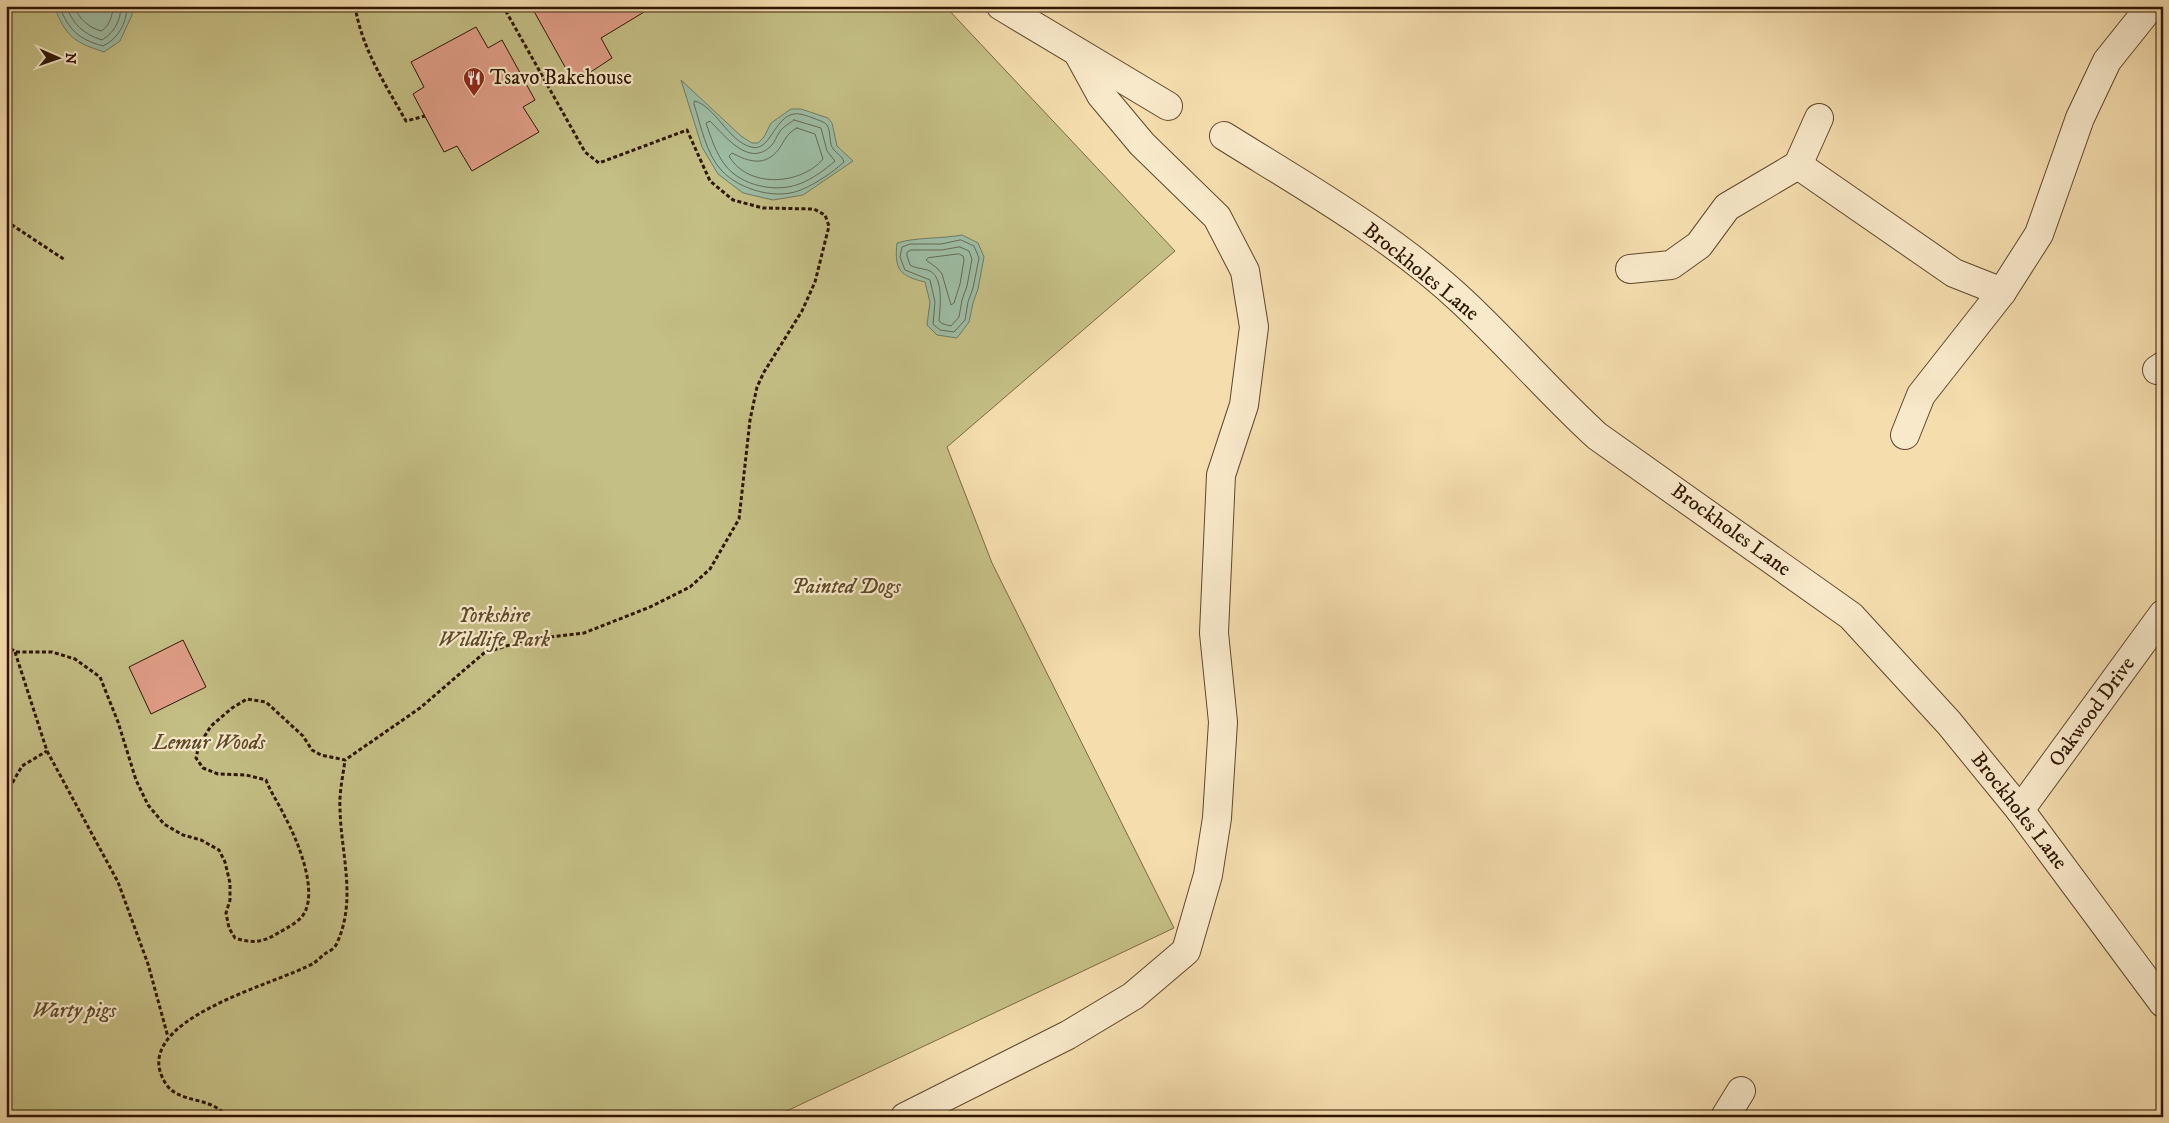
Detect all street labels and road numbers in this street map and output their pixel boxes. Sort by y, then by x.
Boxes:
street label: Brockholes Lane [1358,217,1485,327]
street label: Brockholes Lane [1666,478,1796,582]
street label: Oakwood Drive [2043,652,2141,772]
street label: Brockholes Lane [1965,747,2073,875]

